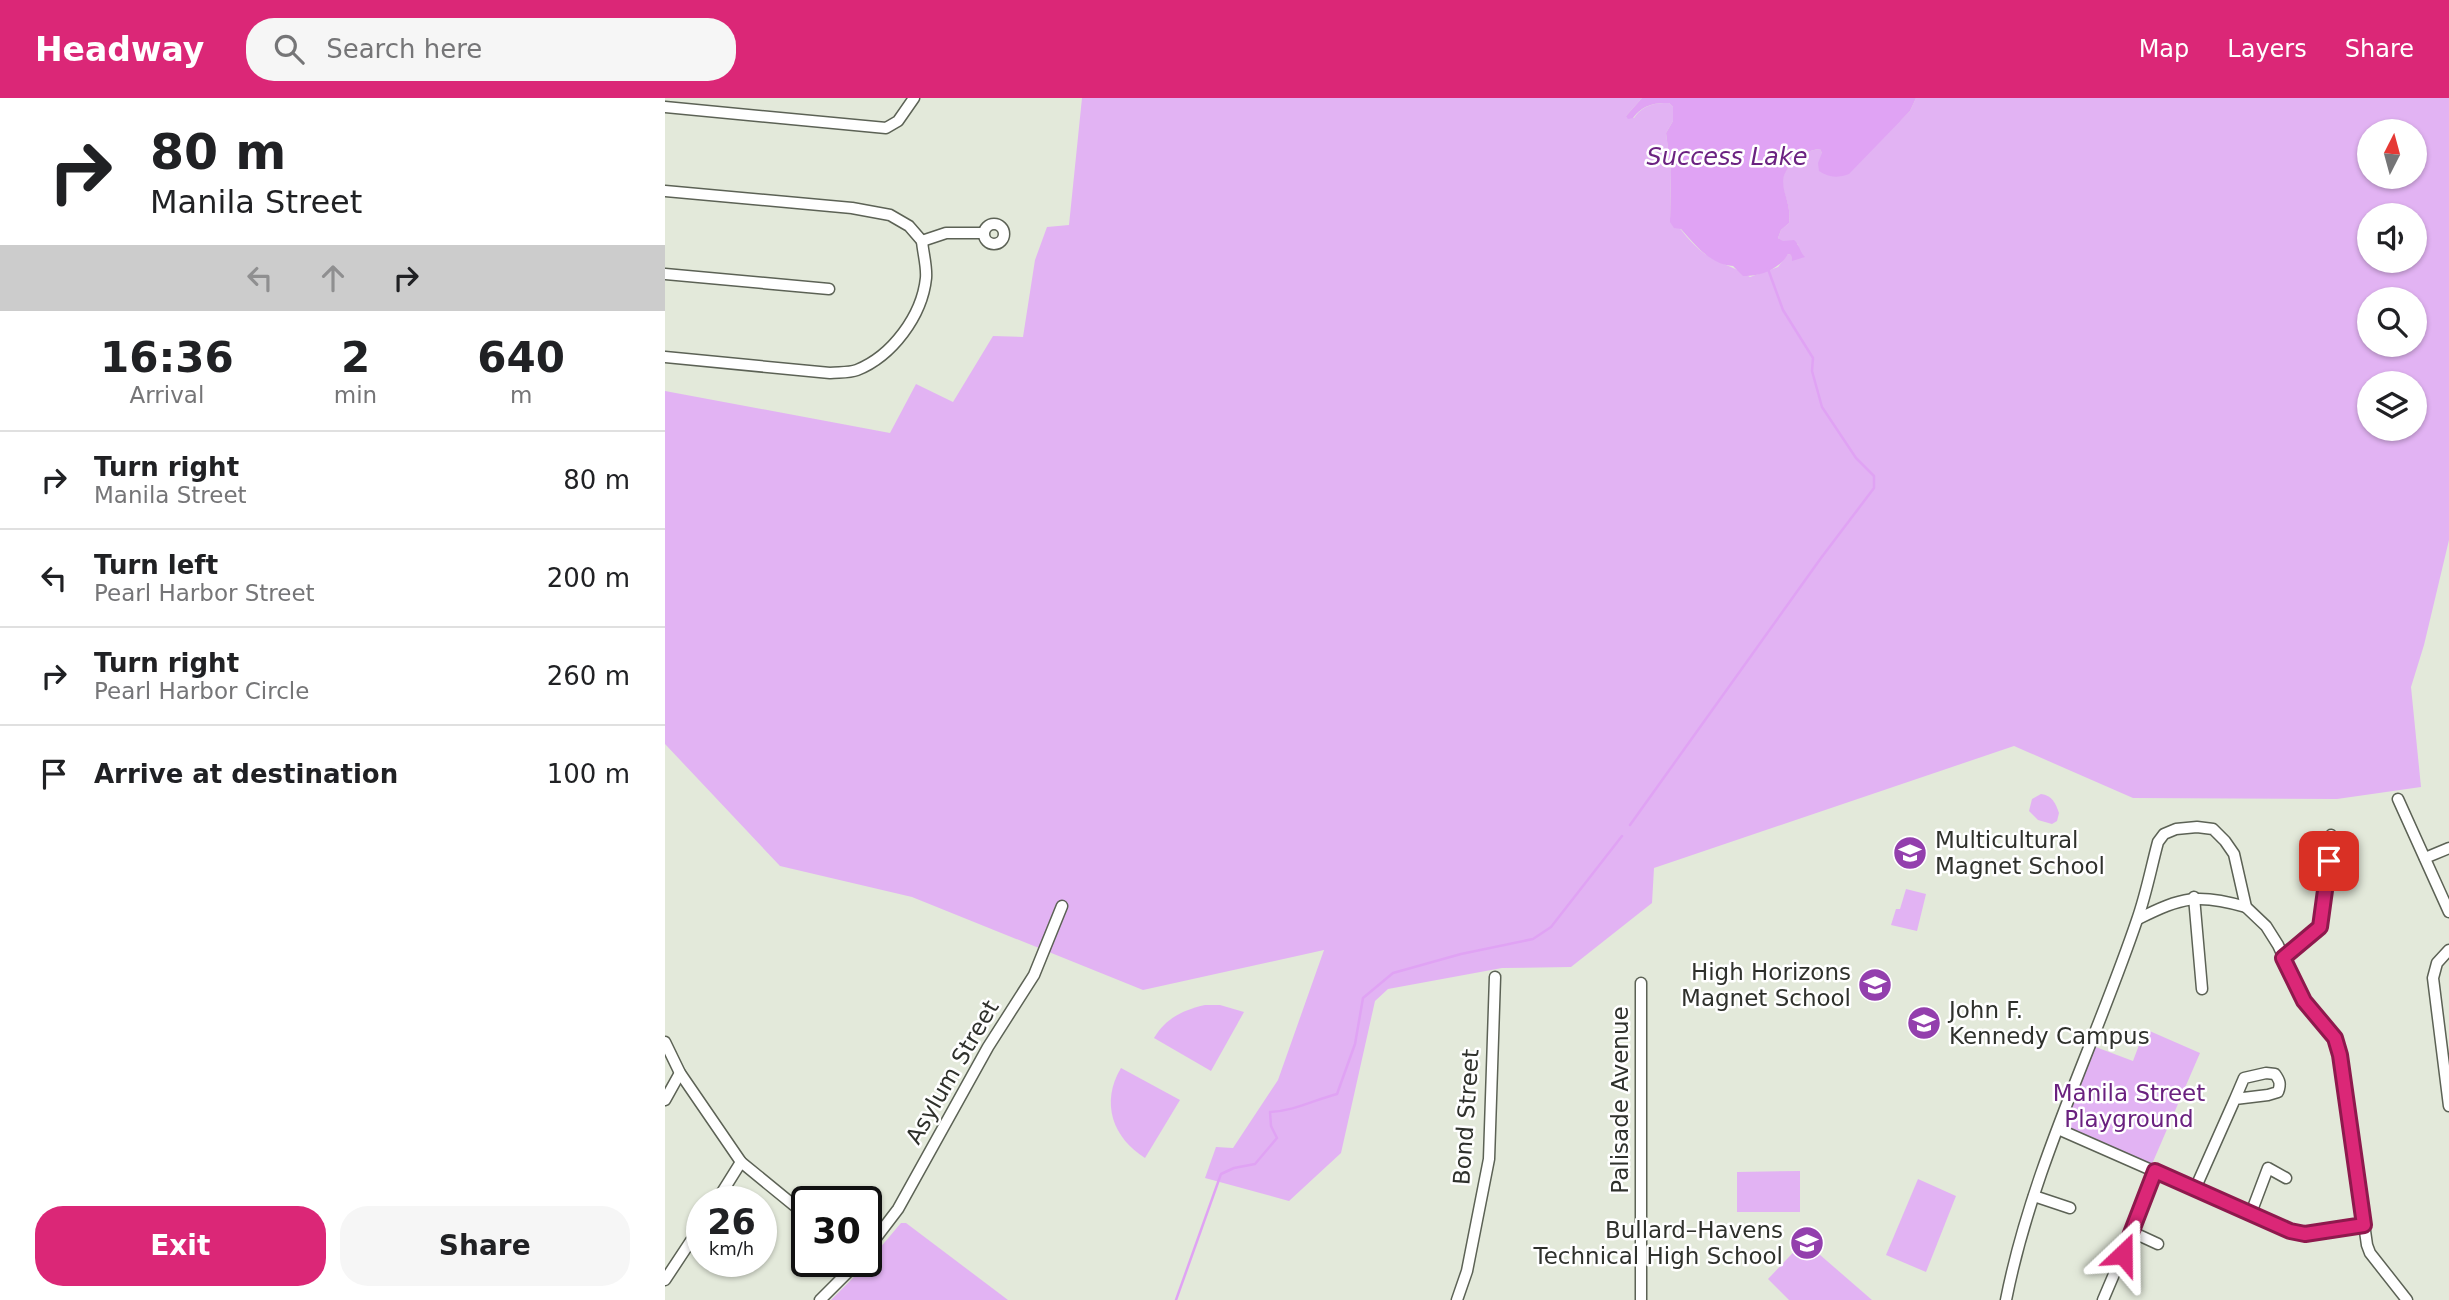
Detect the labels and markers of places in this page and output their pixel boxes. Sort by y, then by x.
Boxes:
place label: Multicultural Magnet School [1935,827,2105,879]
pin [2299,831,2359,891]
school or university icon: Multicultural Magnet School [1891,834,1929,872]
place label: High Horizons Magnet School [1681,959,1851,1011]
school or university icon: High Horizons Magnet School [1856,966,1894,1004]
place label: John F. Kennedy Campus [1947,997,2150,1049]
school or university icon: John F. Kennedy Campus [1905,1004,1943,1042]
place label: Bullard–Havens Technical High School [1533,1217,1783,1269]
school or university icon: Bullard–Havens Technical High School [1788,1224,1826,1262]

